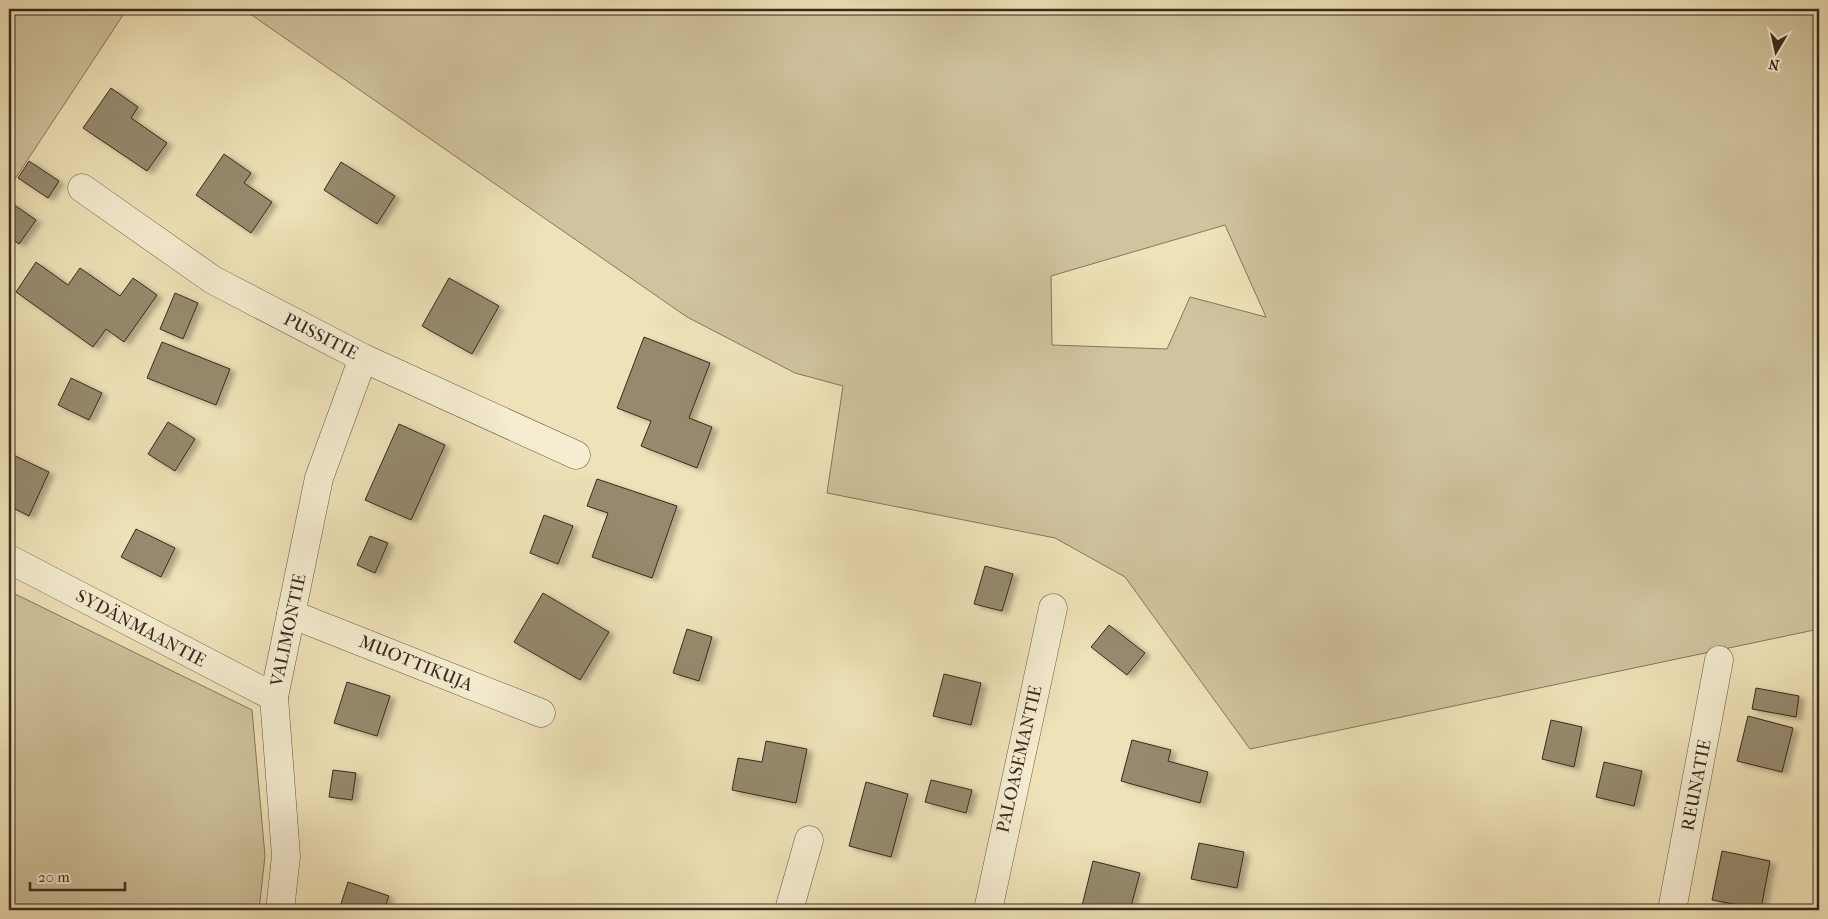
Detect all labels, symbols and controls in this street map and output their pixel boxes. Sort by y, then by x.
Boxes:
north arrow [1750,28,1800,78]
text: N [1767,55,1781,74]
street label: PUSSITIE [280,309,361,364]
street label: VALIMONTIE [266,572,311,689]
street label: SYDÄNMAANTIE [72,584,210,672]
street label: MUOTTIKUJA [356,631,476,696]
street label: PALOASEMANTIE [992,683,1047,835]
street label: REUNATIE [1677,738,1716,833]
scale bar [30,859,125,891]
text: 20 m [38,868,70,886]

